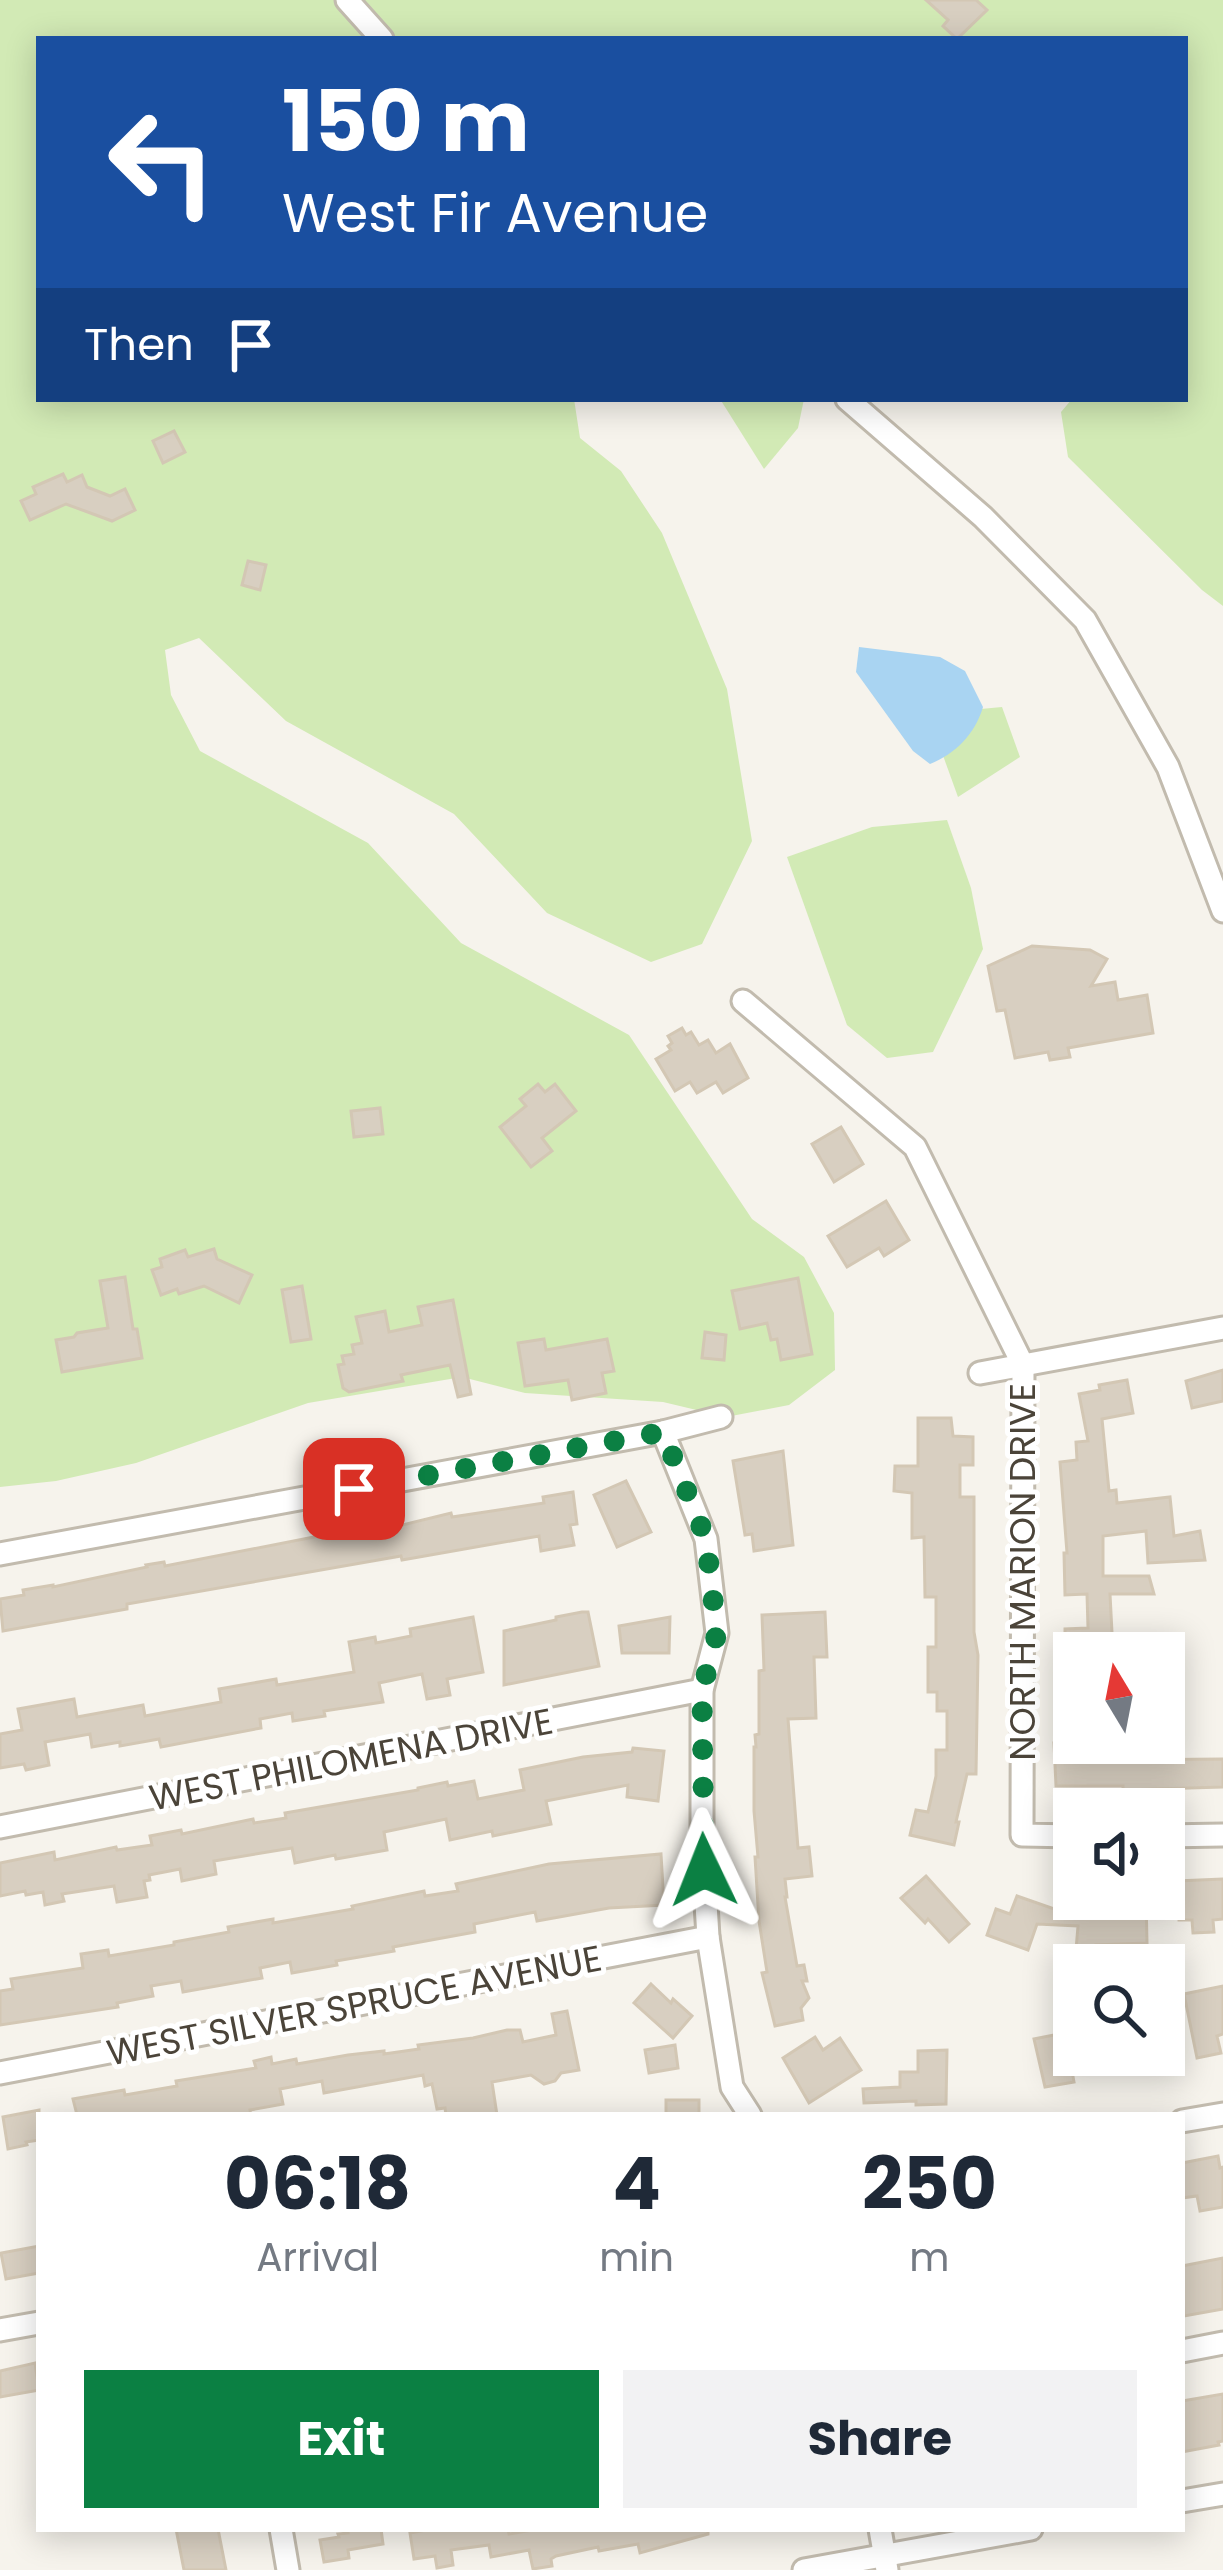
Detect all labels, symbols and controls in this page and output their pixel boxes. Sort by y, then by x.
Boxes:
text: 150 m [282,63,530,180]
icon: left [84,84,240,240]
text: West Fir Avenue [282,175,708,251]
icon: arrive [218,312,284,378]
text: Then [84,313,194,376]
street label: NORTH MARION DRIVE [997,1383,1048,1761]
pin [303,1438,405,1540]
icon: arrive [321,1456,387,1522]
north arrow [1053,1632,1185,1764]
map controls [1053,1632,1185,2076]
street label: WEST PHILOMENA DRIVE [145,1695,557,1824]
button: sound [1053,1788,1185,1920]
position arrow [641,1807,767,1933]
street label: WEST SILVER SPRUCE AVENUE [102,1932,606,2078]
button: search [1053,1944,1185,2076]
text: 06:18 [224,2133,411,2234]
text: 4 [612,2133,661,2234]
text: 250 [862,2133,997,2234]
text: Arrival [256,2230,379,2285]
text: min [599,2230,674,2285]
text: m [909,2230,950,2285]
button: Exit [84,2370,599,2508]
button: Share [623,2370,1137,2508]

